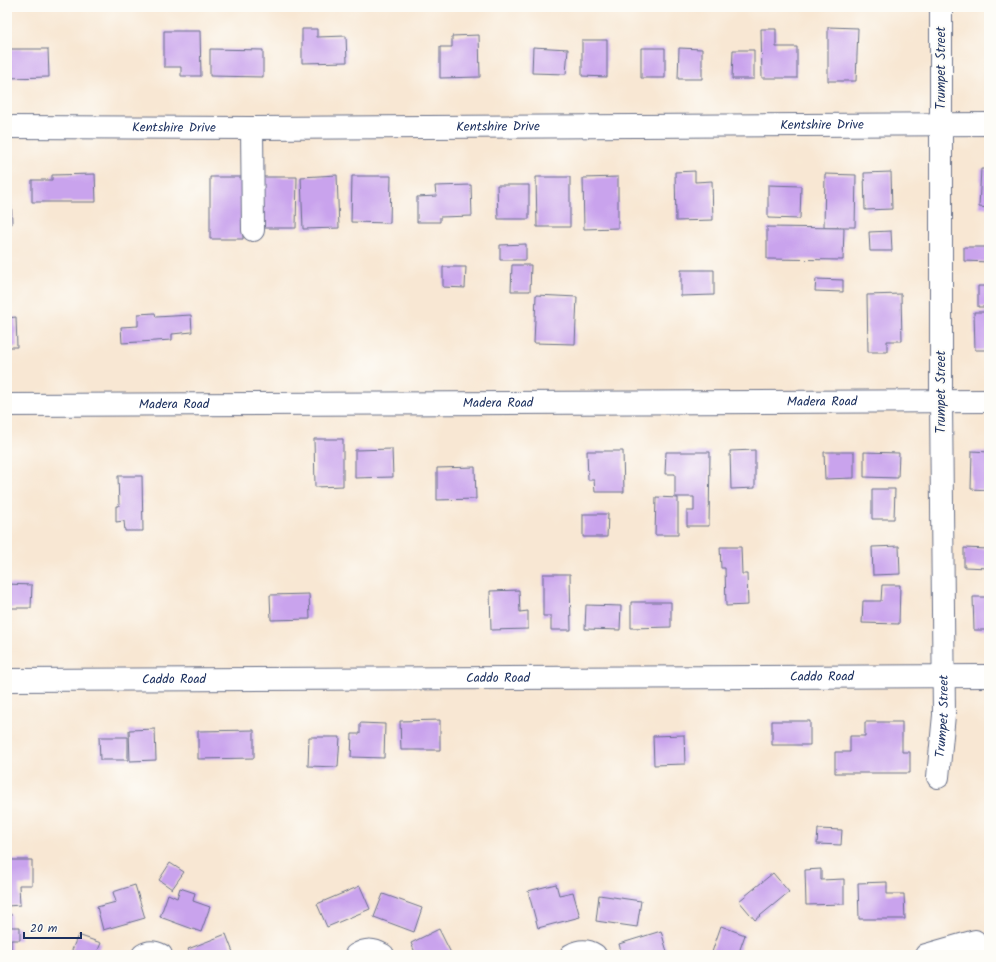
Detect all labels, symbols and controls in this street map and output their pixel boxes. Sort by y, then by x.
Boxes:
street label: Trumpet Street [931,25,952,110]
street label: Kentshire Drive [780,114,864,136]
street label: Kentshire Drive [456,116,540,137]
street label: Kentshire Drive [132,117,216,138]
street label: Trumpet Street [931,349,952,434]
street label: Madera Road [787,391,858,412]
street label: Madera Road [463,392,534,414]
street label: Madera Road [139,394,210,415]
street label: Caddo Road [790,666,855,687]
street label: Caddo Road [466,667,531,689]
street label: Caddo Road [142,669,207,690]
street label: Trumpet Street [929,674,955,759]
scale bar [24,914,81,940]
text: 20 m [30,919,58,938]

